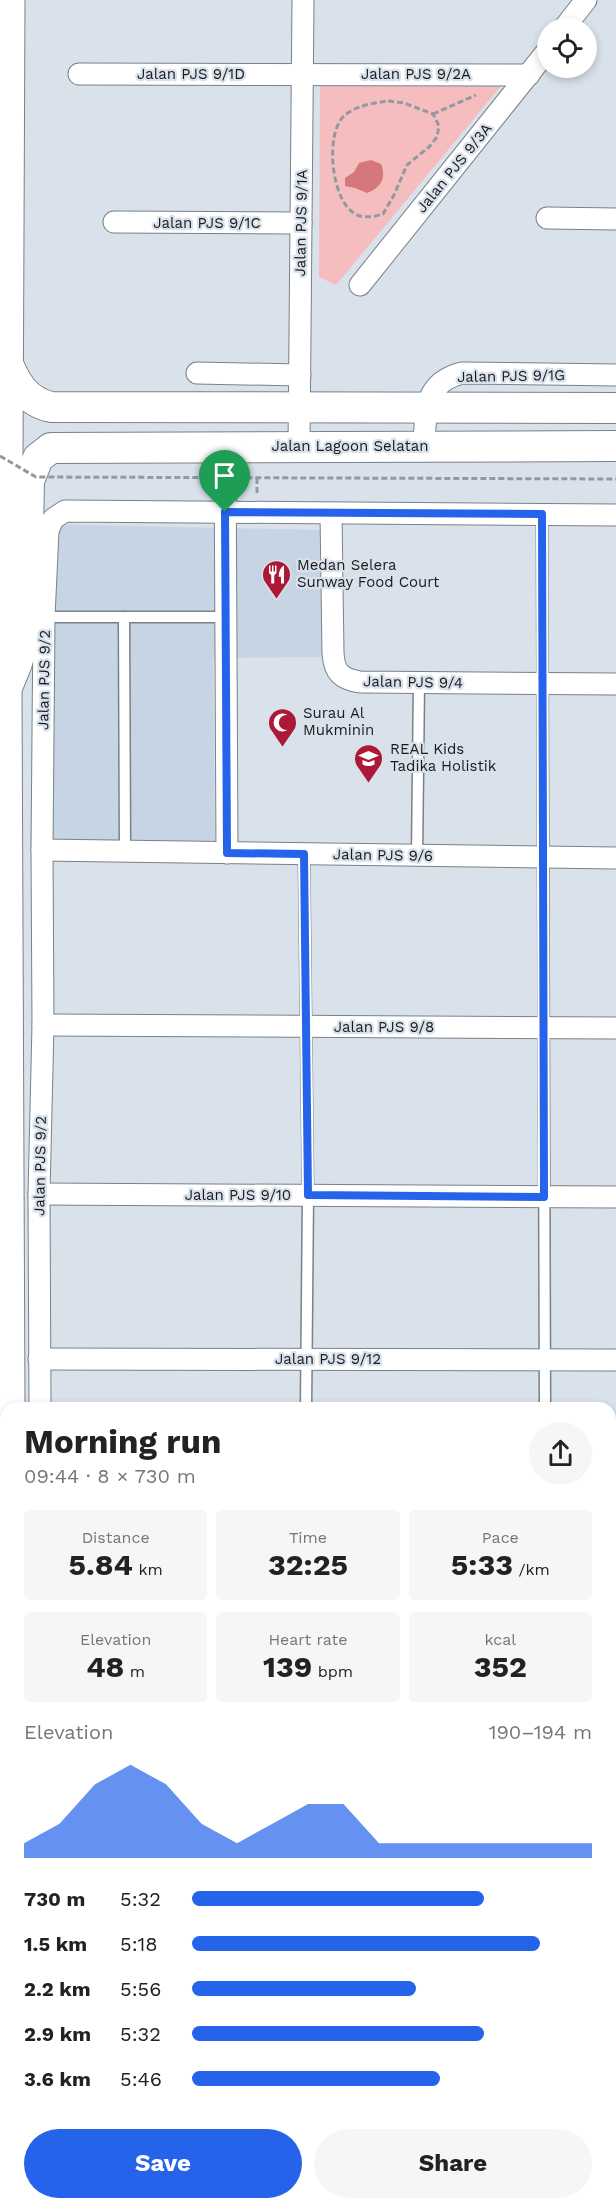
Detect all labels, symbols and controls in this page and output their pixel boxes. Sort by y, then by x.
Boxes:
map controls [537,18,597,78]
button: locate [537,18,597,78]
street label: Jalan PJS 9/1D [137,65,245,83]
street label: Jalan PJS 9/2A [361,65,471,83]
street label: Jalan PJS 9/3A [412,120,496,216]
street label: Jalan PJS 9/1A [291,169,311,277]
street label: Jalan PJS 9/1C [153,214,261,232]
street label: Jalan PJS 9/1G [457,366,565,386]
street label: Jalan Lagoon Selatan [271,437,429,455]
pin [199,450,250,512]
icon: arrive [208,459,241,492]
place label: Medan Selera Sunway Food Court [297,556,440,591]
restaurant icon: Medan Selera Sunway Food Court [260,558,292,600]
street label: Jalan PJS 9/2 [34,630,54,730]
street label: Jalan PJS 9/4 [363,672,463,692]
place label: Surau Al Mukminin [303,704,374,739]
mosque icon: Surau Al Mukminin [266,706,298,748]
place label: REAL Kids Tadika Holistik [390,740,497,775]
school or university icon: REAL Kids Tadika Holistik [353,742,385,784]
street label: Jalan PJS 9/6 [333,845,433,865]
street label: Jalan PJS 9/8 [334,1018,434,1036]
street label: Jalan PJS 9/2 [30,1116,50,1216]
street label: Jalan PJS 9/10 [185,1186,291,1204]
street label: Jalan PJS 9/12 [275,1350,381,1368]
text: Morning run [24,1422,221,1461]
button: share [529,1422,592,1485]
text: 09:44 · 8 × 730 m [24,1464,196,1488]
text: Distance [82,1528,150,1547]
text: Time [289,1528,327,1547]
text: Pace [482,1528,519,1547]
text: 5.84 [69,1547,133,1582]
text: 32:25 [268,1547,348,1582]
text: 5:33 [451,1547,513,1582]
text: km [133,1560,163,1579]
text: /km [513,1560,550,1579]
text: Elevation [80,1630,151,1649]
text: Heart rate [268,1630,348,1649]
text: kcal [484,1630,516,1649]
text: 48 [86,1649,124,1684]
text: 139 [263,1649,312,1684]
text: 352 [474,1649,527,1684]
text: m [124,1662,145,1681]
text: bpm [312,1662,353,1681]
text: Elevation [24,1720,113,1744]
text: 190–194 m [489,1720,592,1744]
text: 730 m [24,1887,85,1911]
text: 5:32 [120,1887,161,1911]
text: 1.5 km [24,1932,87,1956]
text: 5:18 [120,1932,158,1956]
text: 2.2 km [24,1977,91,2001]
text: 5:56 [120,1977,161,2001]
text: 2.9 km [24,2022,91,2046]
text: 5:32 [120,2022,161,2046]
text: 3.6 km [24,2067,91,2091]
text: 5:46 [120,2067,162,2091]
button: Save [24,2129,302,2198]
button: Share [314,2129,592,2198]

